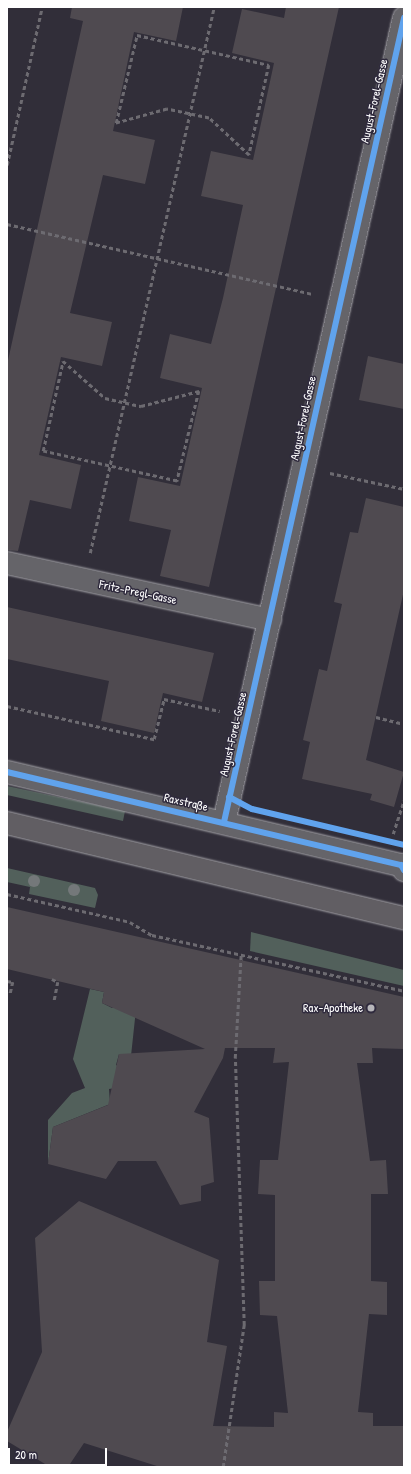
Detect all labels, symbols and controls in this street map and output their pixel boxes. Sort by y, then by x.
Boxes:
street label: August-Forel-Gasse [357,58,391,144]
street label: August-Forel-Gasse [287,375,319,461]
street label: Fritz-Pregl-Gasse [98,577,178,607]
street label: August-Forel-Gasse [216,691,250,777]
street label: Raxstraße [163,790,209,814]
place label: Rax-Apotheke [303,1001,363,1015]
marker: Rax-Apotheke [366,1003,376,1013]
scale bar [10,1440,109,1466]
text: 20 m [15,1446,37,1463]

